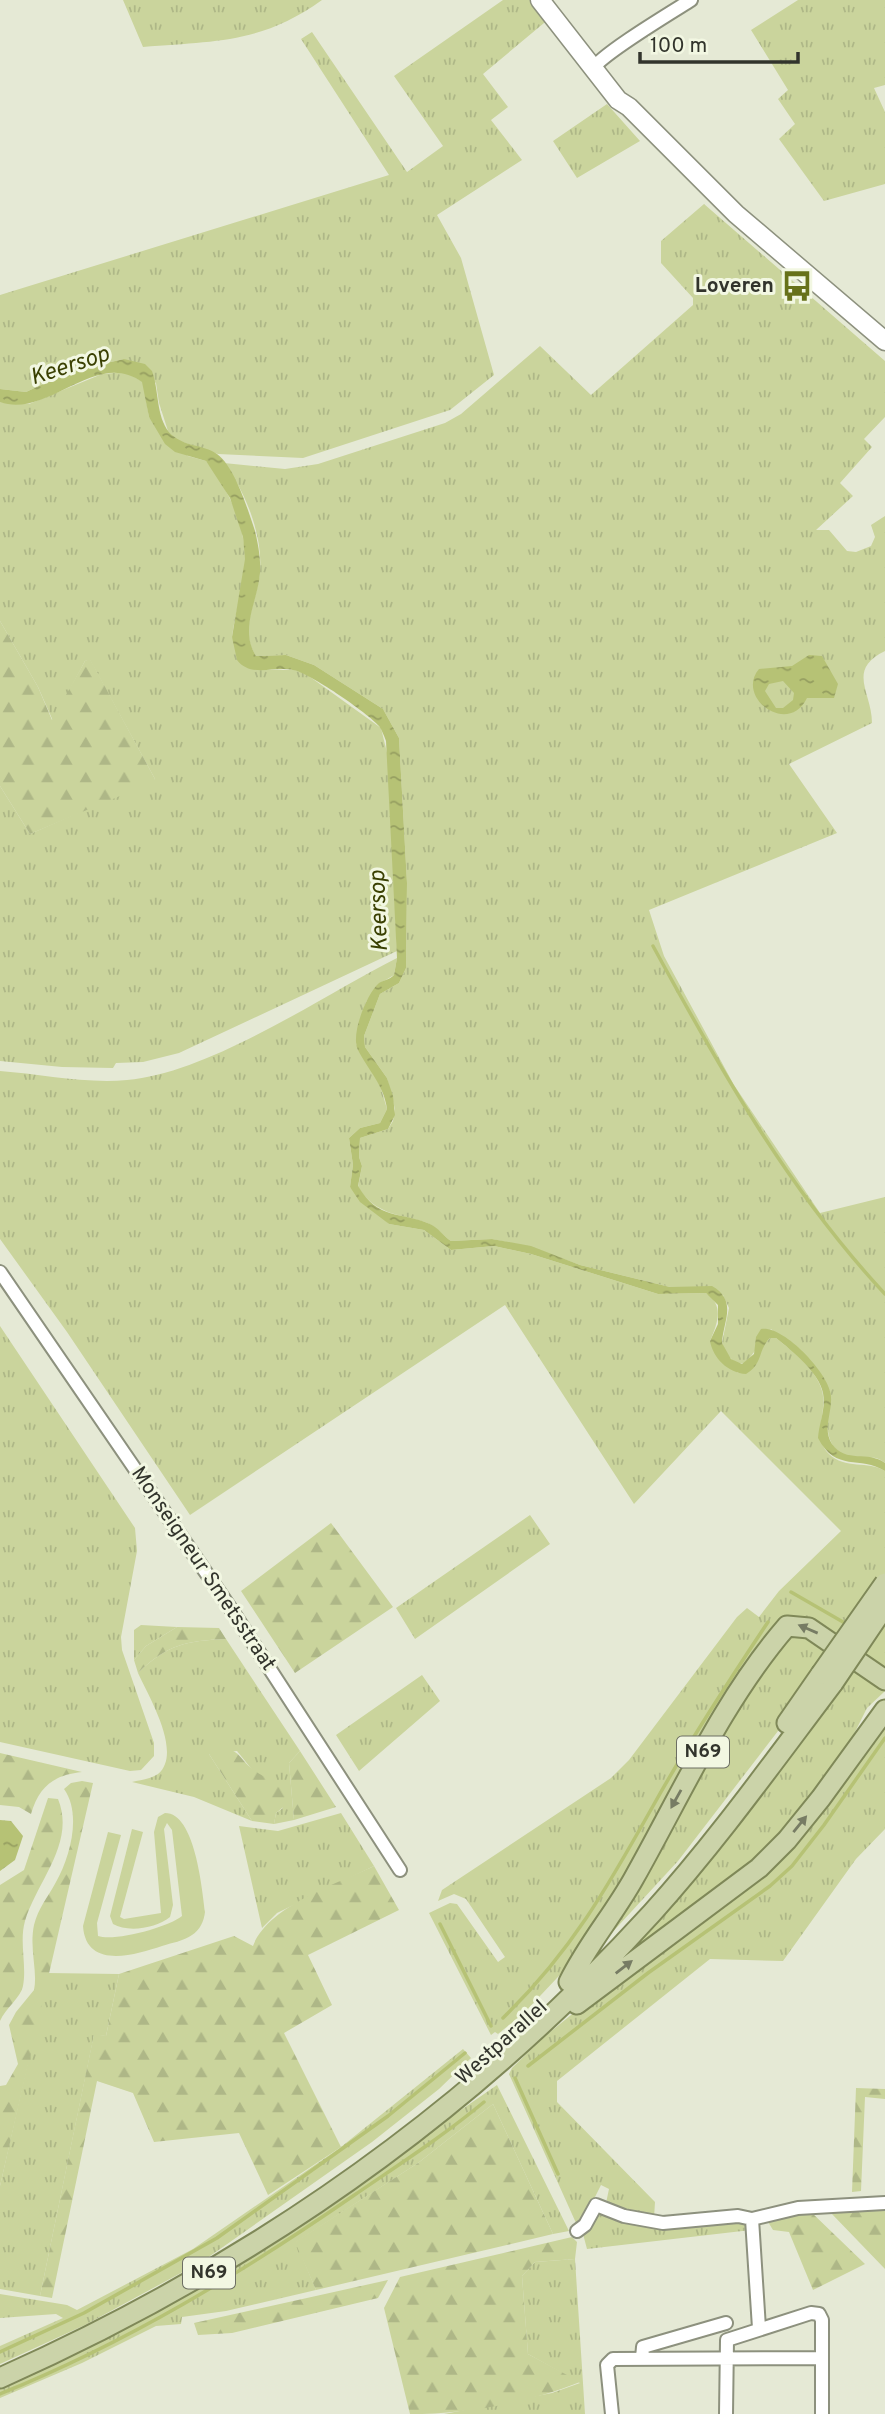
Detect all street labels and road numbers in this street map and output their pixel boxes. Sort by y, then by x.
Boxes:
street label: Monseigneur Smetsstraat [124,1462,282,1676]
road number: N69 [677,1736,729,1768]
street label: Westparallel [450,1994,554,2092]
road number: N69 [183,2258,235,2288]

